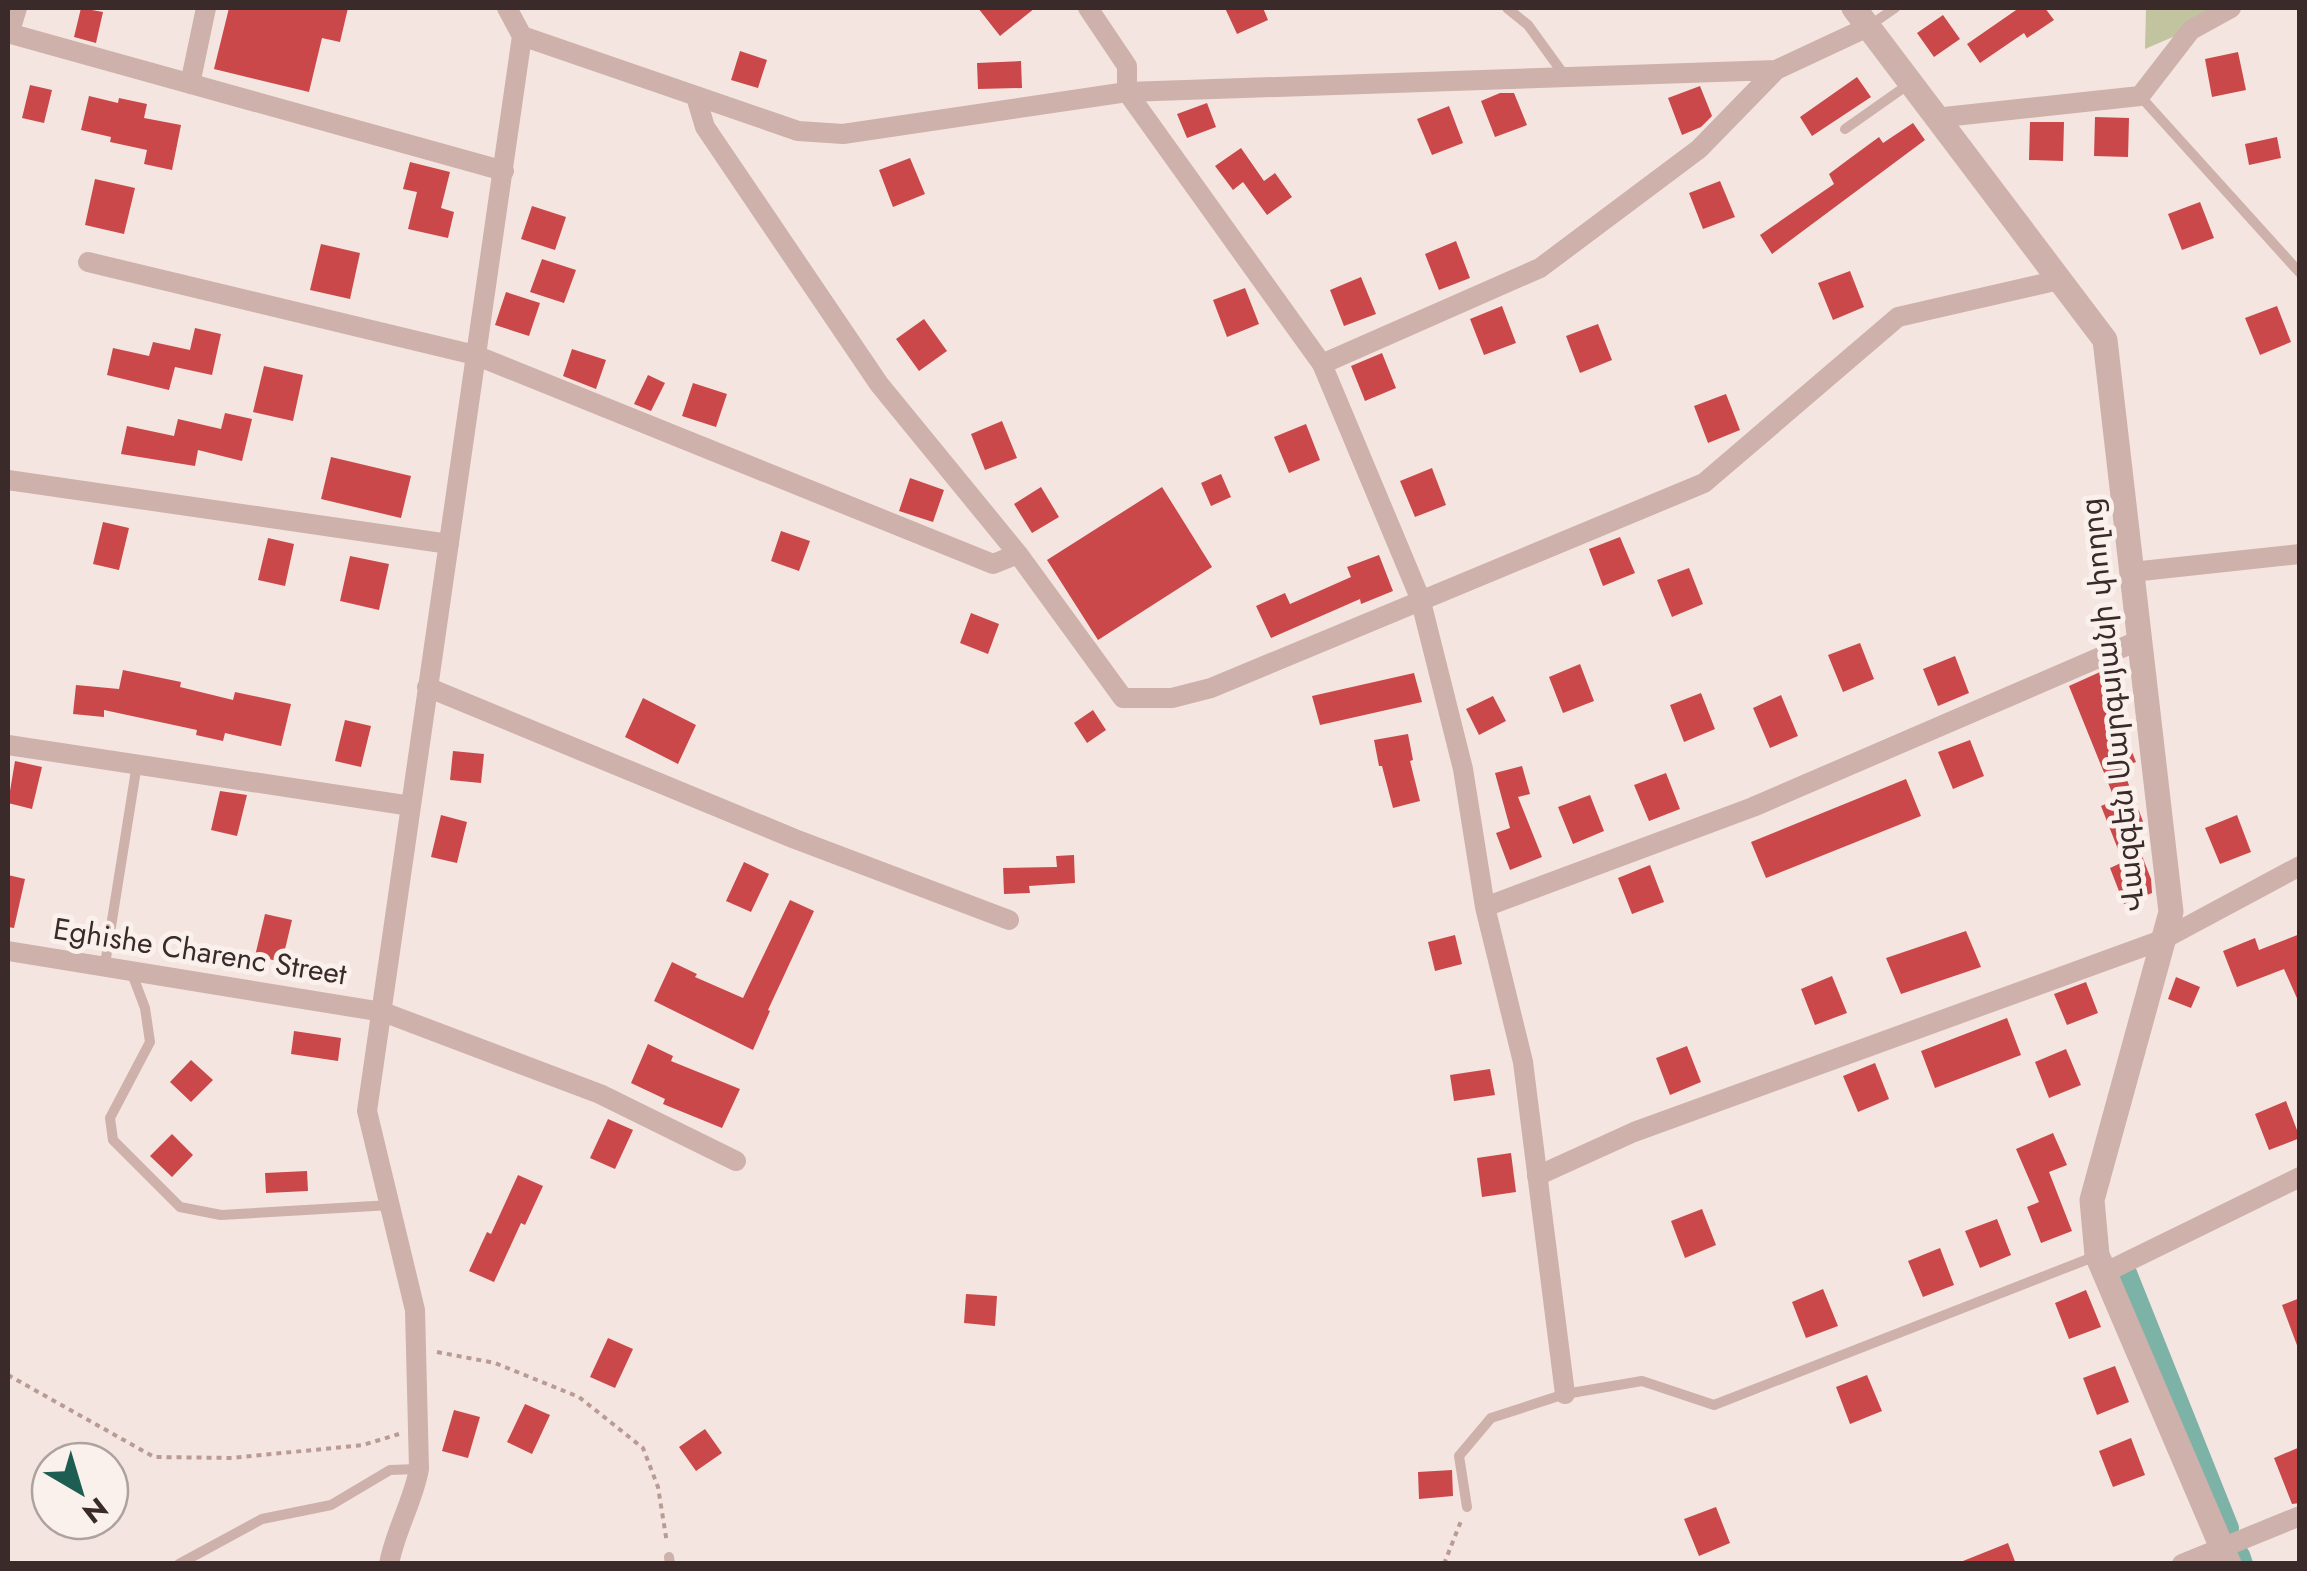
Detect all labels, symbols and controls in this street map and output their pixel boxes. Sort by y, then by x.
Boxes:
street label: Վազգեն Սարգսյանի փողոց [2069,496,2155,914]
street label: Eghishe Charenc Street [50,907,350,996]
north arrow [30,1441,130,1541]
text: N [74,1487,116,1533]

